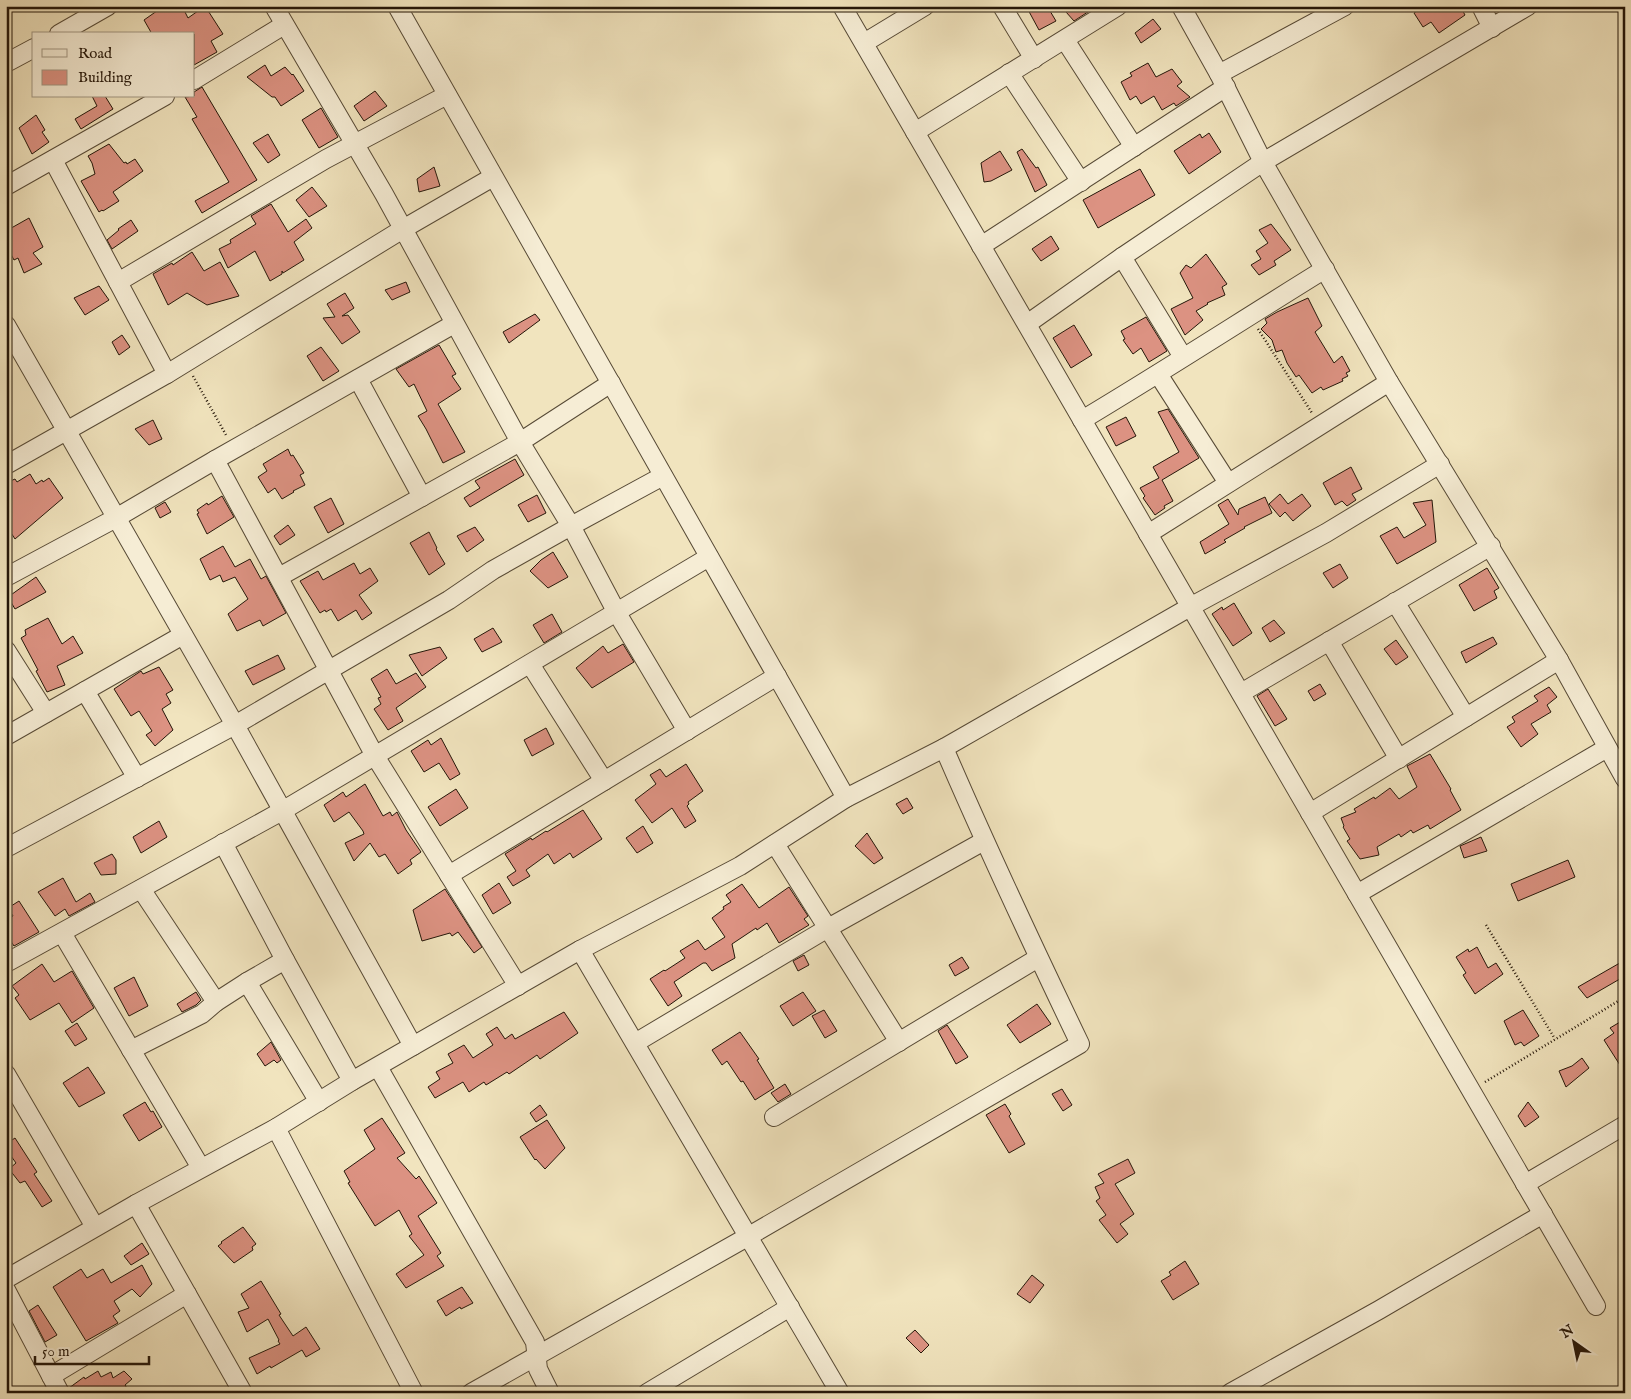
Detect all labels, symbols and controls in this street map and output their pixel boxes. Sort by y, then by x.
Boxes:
legend [32,32,195,98]
text: Road [78,44,113,63]
text: Building [78,68,133,87]
north arrow [1548,1316,1598,1366]
text: N [1557,1321,1577,1343]
scale bar [35,1334,149,1366]
text: 50 m [42,1342,70,1361]

